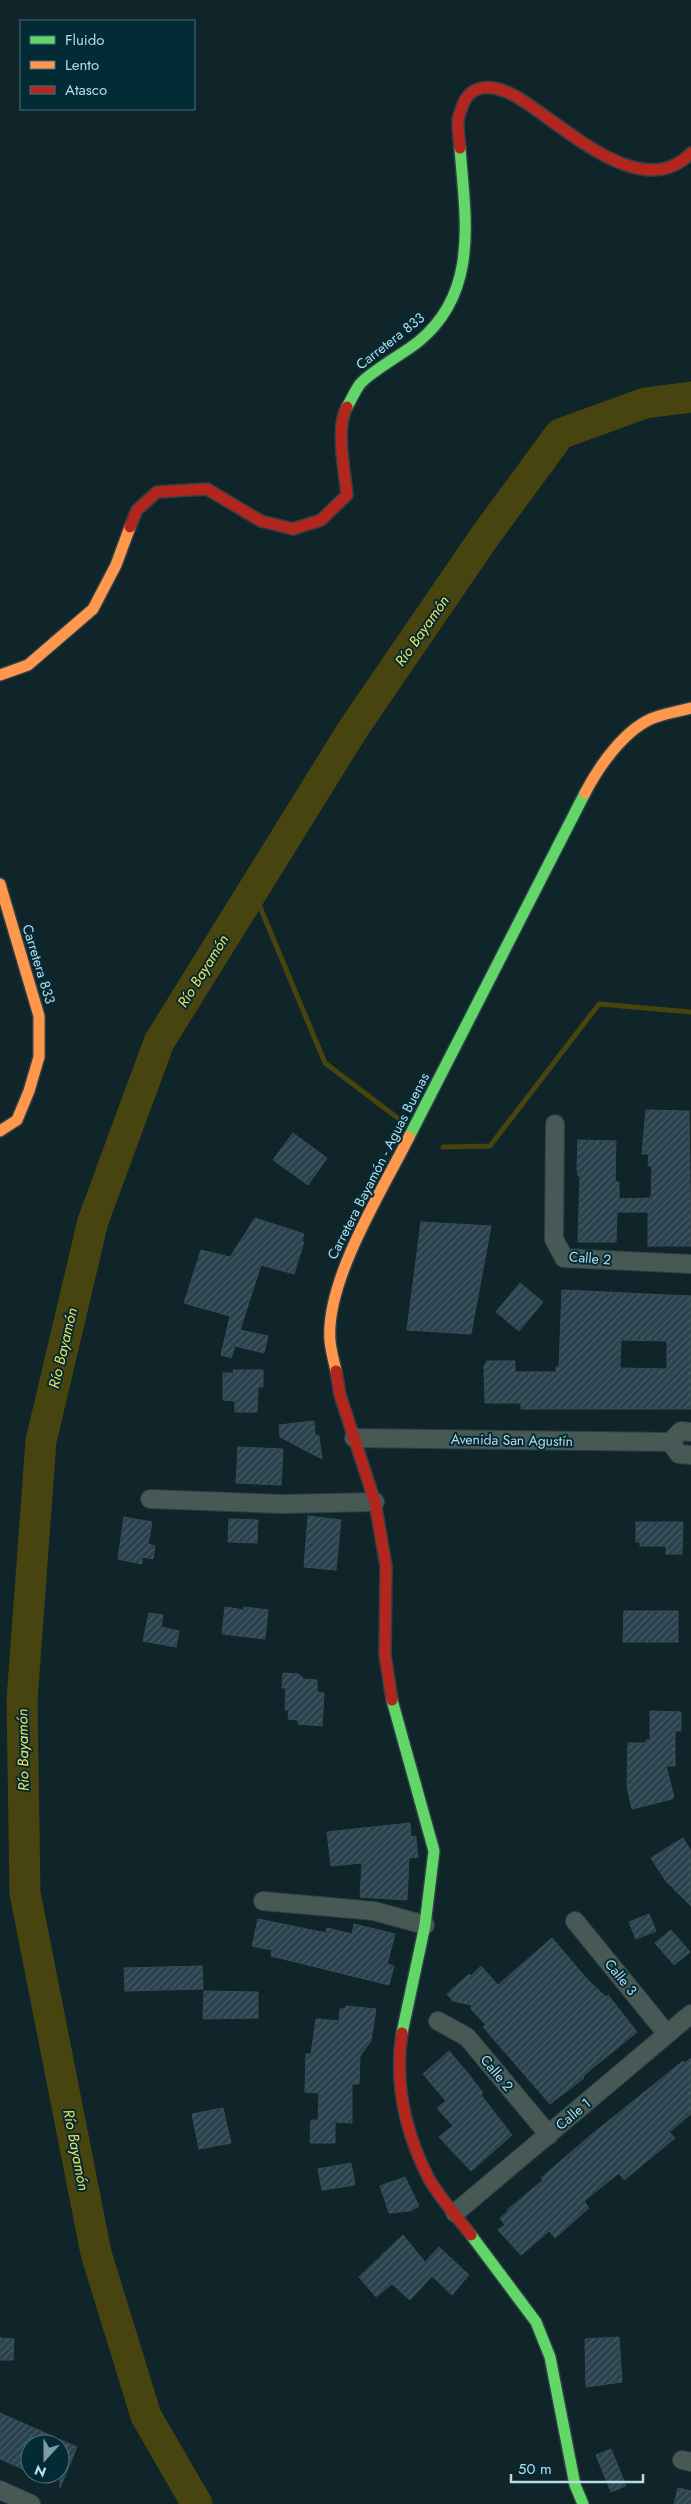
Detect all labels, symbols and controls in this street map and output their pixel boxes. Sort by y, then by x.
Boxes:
legend [20,20,195,110]
text: Fluido [65,29,104,51]
text: Lento [65,54,99,76]
text: Atasco [65,79,107,101]
street label: Carretera 833 [351,308,429,374]
water label: Río Bayamón [389,591,455,671]
street label: Carretera 833 [17,922,61,1007]
water label: Río Bayamón [172,930,234,1012]
street label: Carretera Bayamón - Aguas Buenas [322,1069,434,1263]
street label: Calle 2 [568,1246,612,1270]
water label: Río Bayamón [43,1305,83,1391]
street label: Avenida San Agustín [451,1429,573,1451]
water label: Río Bayamón [11,1709,35,1791]
street label: Calle 3 [600,1954,642,2000]
street label: Calle 2 [476,2050,518,2096]
street label: Calle 1 [551,2093,595,2135]
water label: Río Bayamón [57,2107,95,2193]
north arrow [20,2434,70,2484]
scale bar [511,2452,644,2484]
text: 50 m [518,2458,552,2480]
text: N [32,2460,49,2482]

